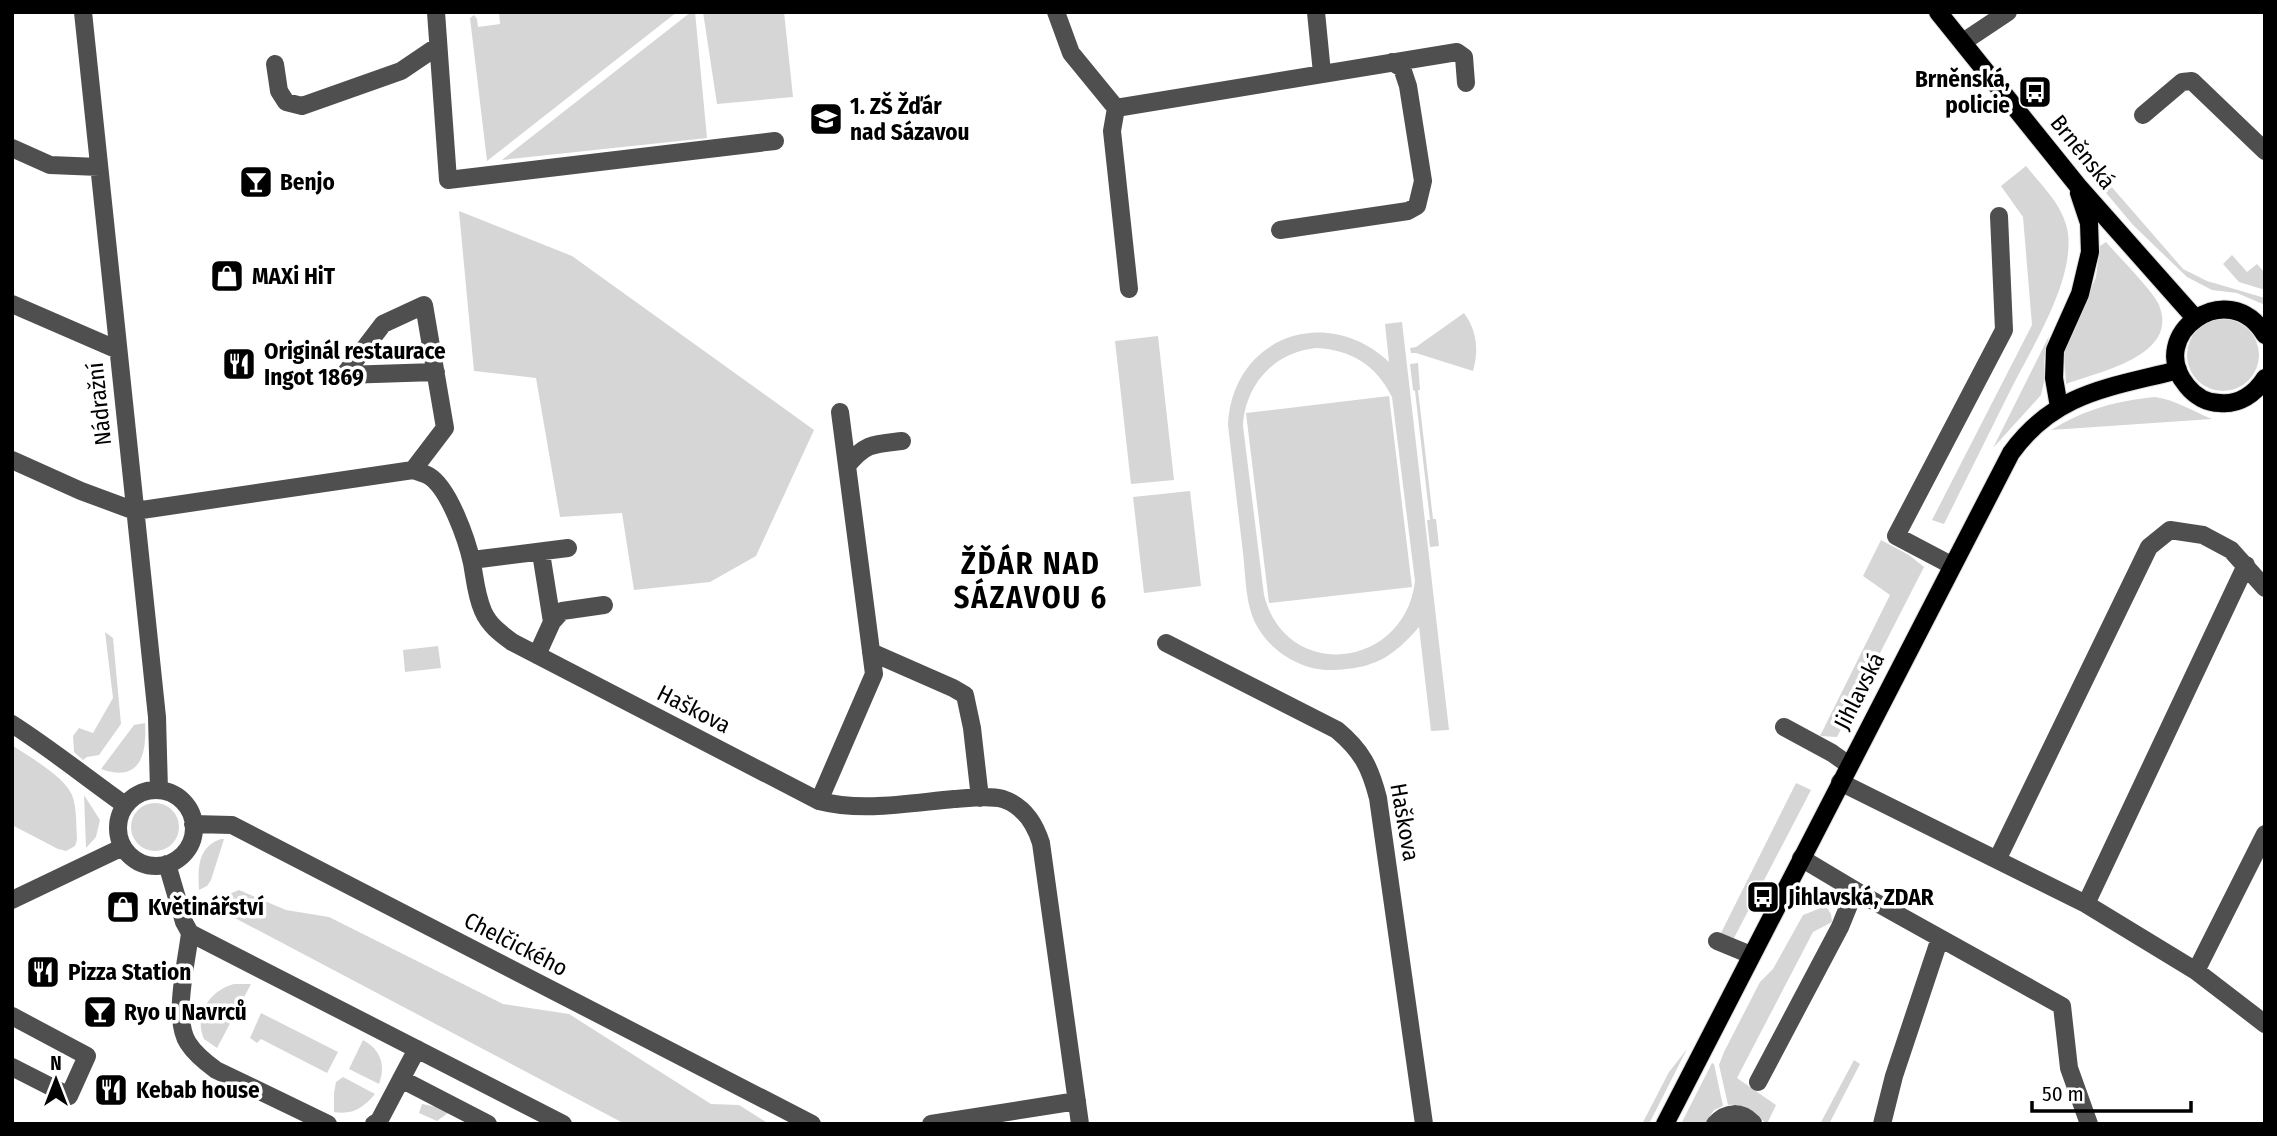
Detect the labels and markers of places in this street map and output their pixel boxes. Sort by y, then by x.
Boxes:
place label: Brněnská, policie [1915,65,2010,119]
bus stop icon: Brněnská, policie [2016,73,2054,111]
place label: 1. ZŠ Žďár nad Sázavou [850,91,970,146]
school or university icon: 1. ZŠ Žďár nad Sázavou [807,100,845,138]
bar icon: Benjo [237,163,275,201]
place label: Benjo [280,168,335,196]
shop icon: MAXi HiT [208,257,246,295]
place label: MAXi HiT [252,262,336,290]
place label: Originál restaurace Ingot 1869 [264,337,446,391]
restaurant icon: Originál restaurace Ingot 1869 [220,345,258,383]
bus stop icon: Jihlavská, ZDAR [1744,878,1782,916]
place label: Jihlavská, ZDAR [1787,883,1935,911]
shop icon: Květinářství [104,888,142,926]
place label: Květinářství [148,893,264,921]
restaurant icon: Pizza Station [24,953,62,991]
place label: Pizza Station [68,958,191,986]
bar icon: Ryo u Navrců [81,993,119,1031]
place label: Ryo u Navrců [124,998,247,1026]
restaurant icon: Kebab house [92,1071,130,1109]
place label: Kebab house [136,1076,260,1104]

